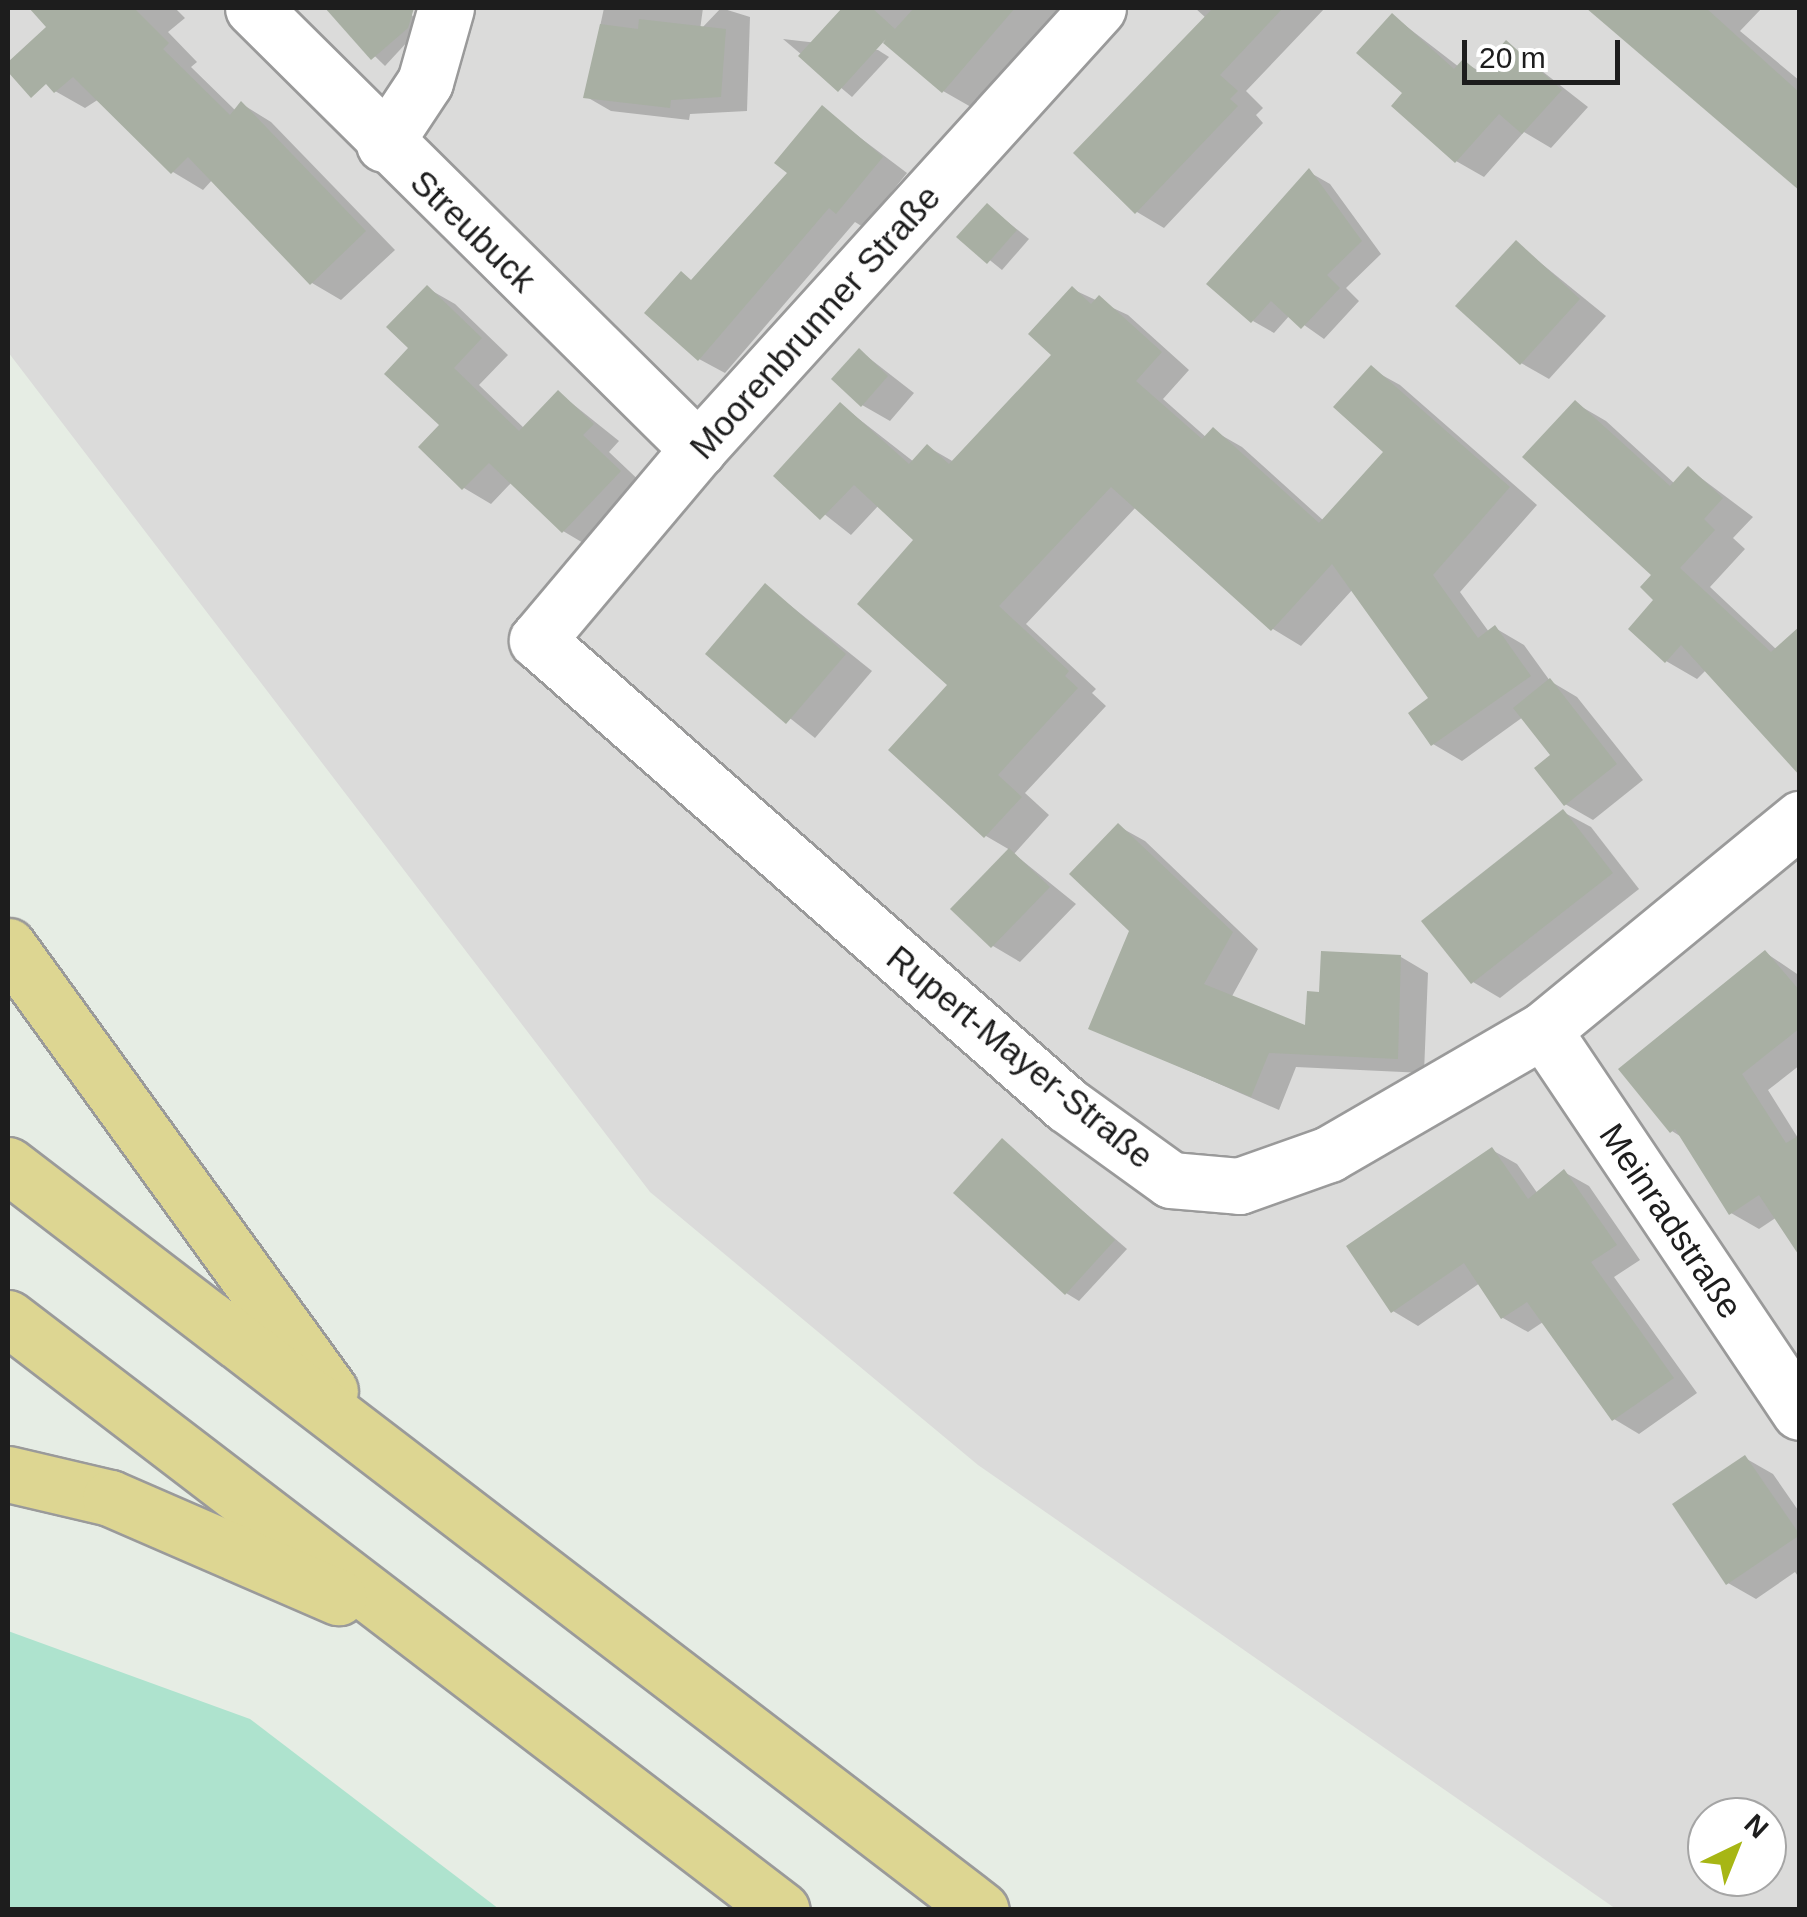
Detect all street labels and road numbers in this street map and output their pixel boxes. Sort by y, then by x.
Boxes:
street label: Streubuck [402,161,544,301]
street label: Moorenbrunner Straße [681,176,949,468]
street label: Rupert-Mayer-Straße [878,937,1162,1177]
street label: Meinradstraße [1591,1116,1751,1326]

